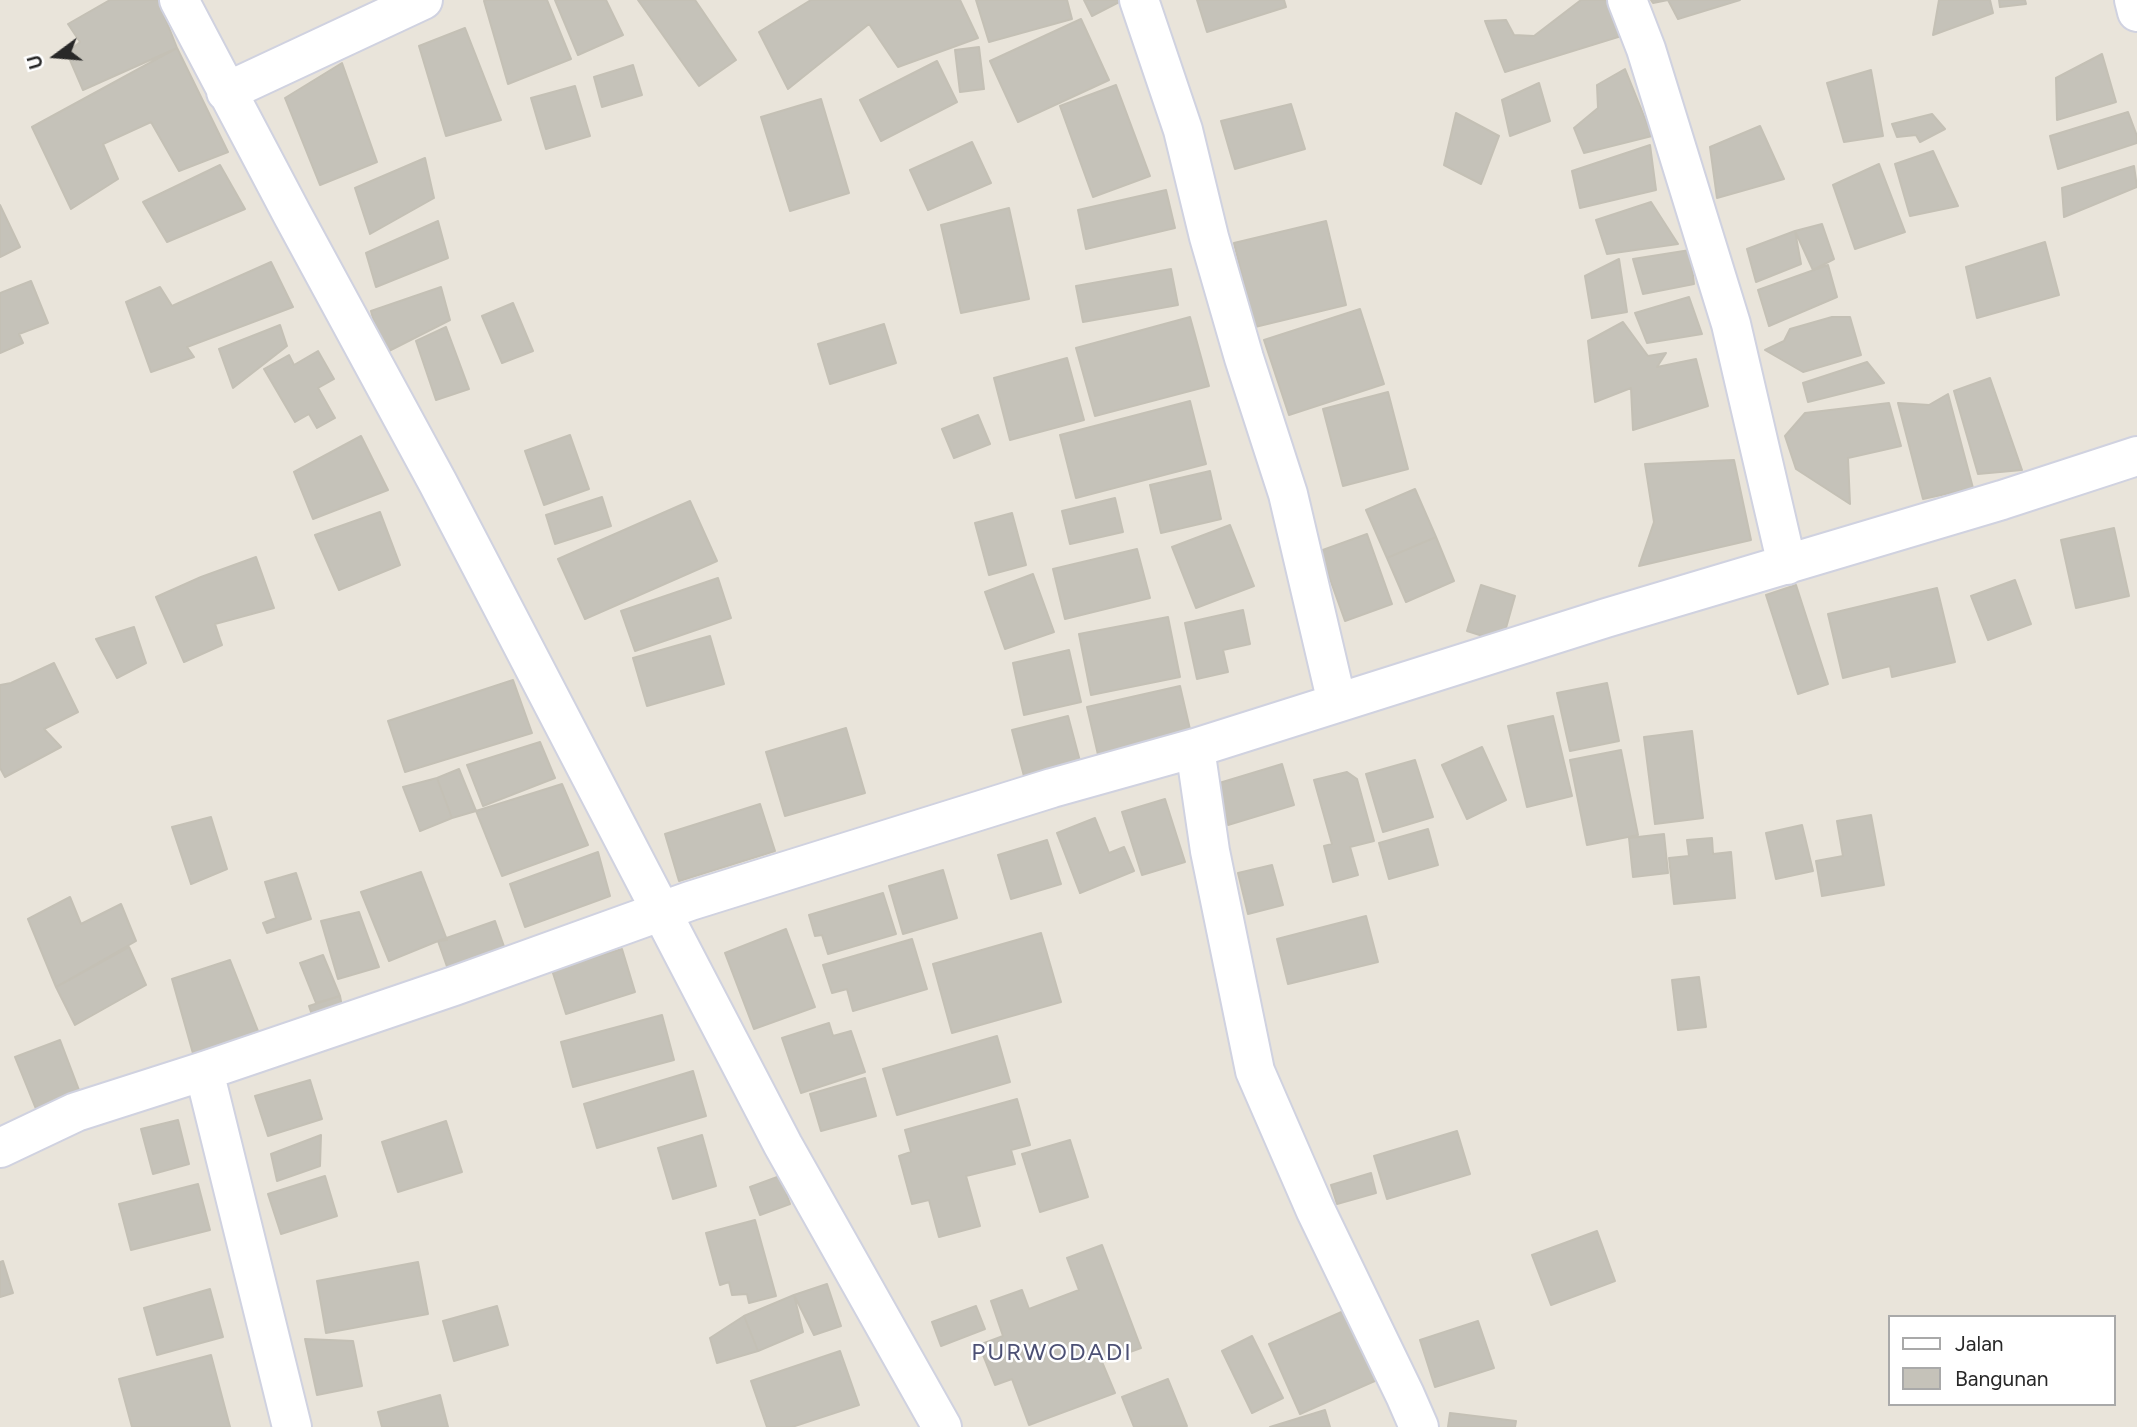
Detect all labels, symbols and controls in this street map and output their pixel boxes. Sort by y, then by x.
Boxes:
north arrow [21,21,91,91]
text: U [22,52,48,72]
legend [1888,1315,2116,1406]
text: Jalan [1955,1331,2004,1356]
district label: PURWODADI [972,1339,1132,1367]
text: Bangunan [1955,1366,2048,1391]

